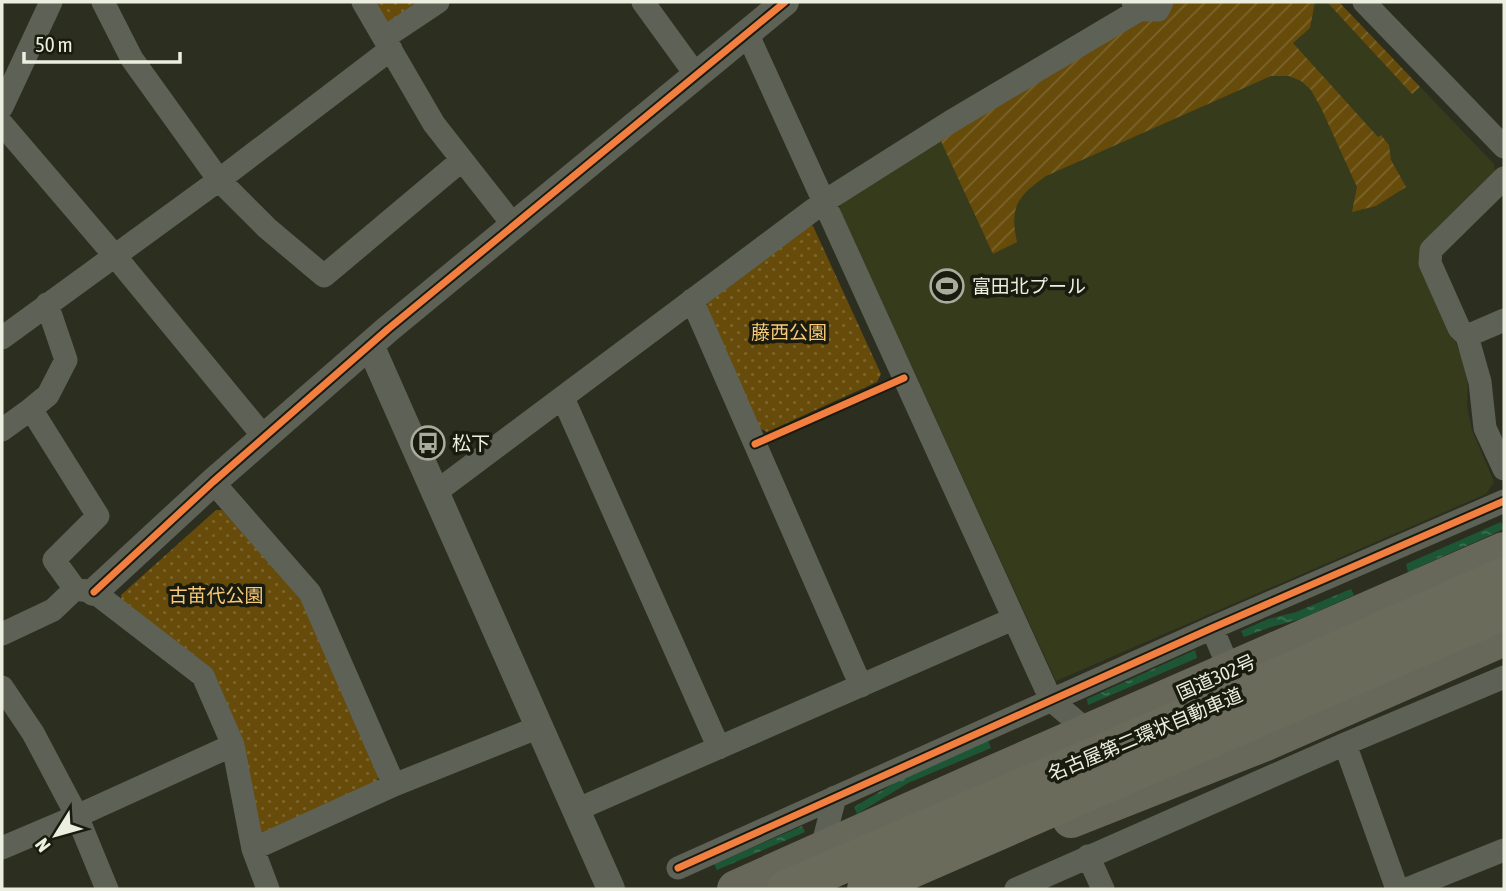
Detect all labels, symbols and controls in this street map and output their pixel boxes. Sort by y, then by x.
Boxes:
scale bar [24,21,180,65]
text: 50 m [35,32,73,56]
sports icon: 富田北プール [928,267,966,305]
place label: 富田北プール [972,275,1086,297]
park label: 藤西公園 [751,321,827,343]
bus stop icon: 松下 [409,424,447,462]
place label: 松下 [452,432,490,454]
park label: 古苗代公園 [168,584,264,606]
street label: 国道302号 [1173,650,1259,704]
street label: 名古屋第二環状自動車道 [1045,683,1245,785]
north arrow [21,800,91,870]
text: N [30,834,55,856]

